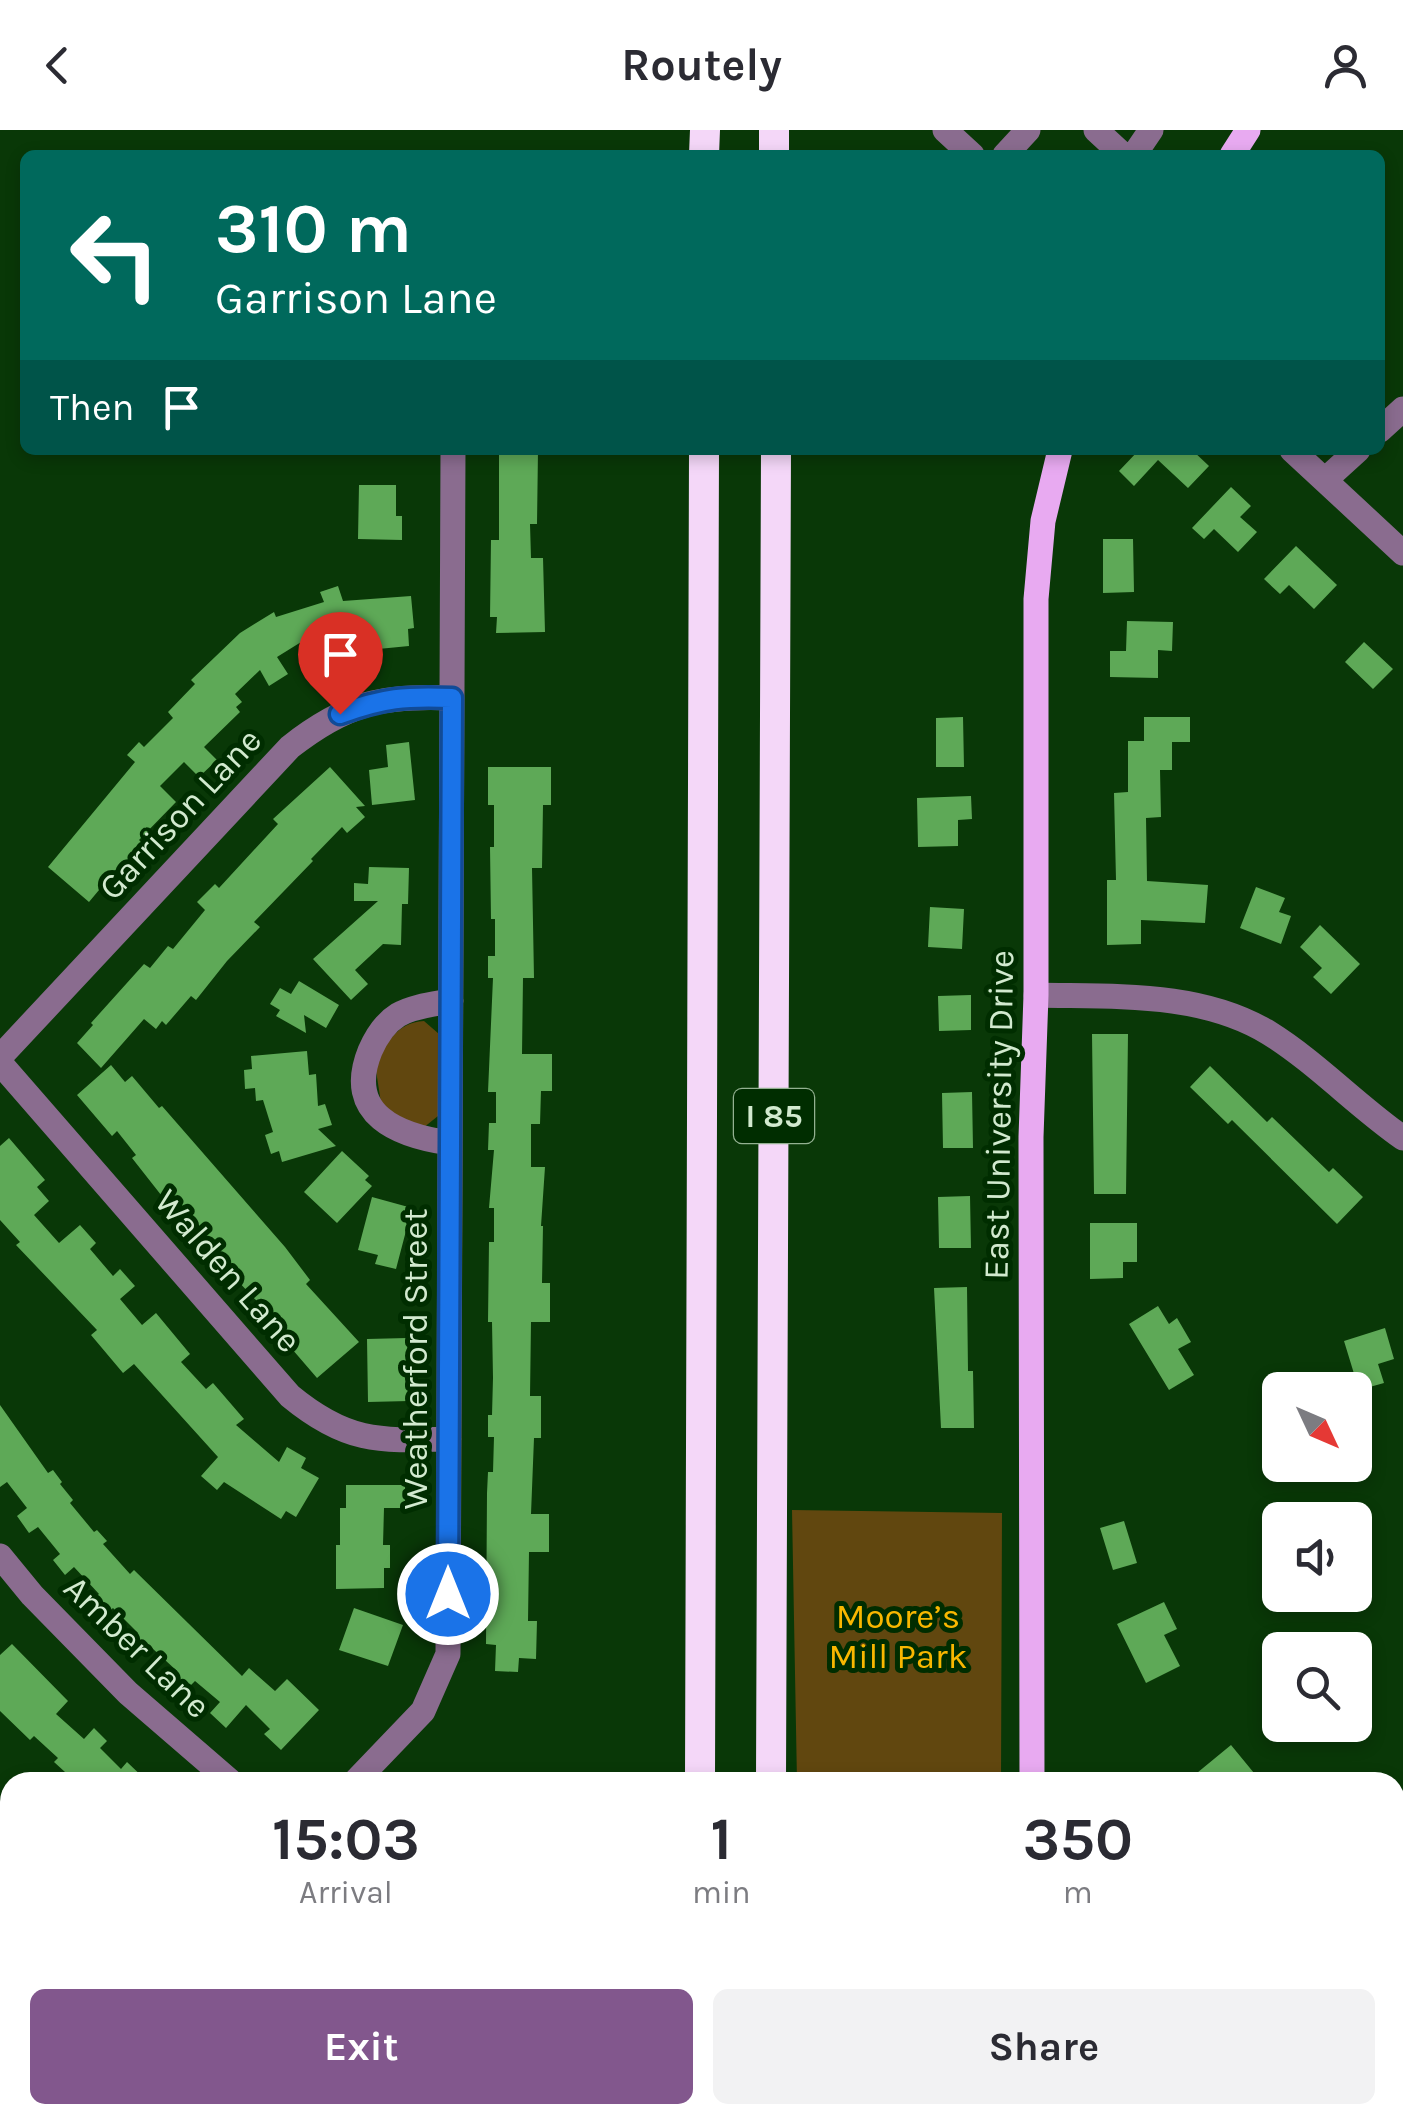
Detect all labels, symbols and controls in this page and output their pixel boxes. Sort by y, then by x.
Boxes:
icon: back [30,38,85,93]
icon: person [1318,38,1373,93]
text: Routely [621,39,782,91]
text: 310 m [215,188,412,270]
icon: left [50,190,180,320]
text: Garrison Lane [215,272,497,324]
icon: arrive [154,380,209,435]
text: Then [50,385,134,430]
pin [298,612,383,715]
icon: arrive [313,627,368,682]
street label: Garrison Lane [90,720,270,908]
street label: East University Drive [976,950,1022,1280]
road number: I 85 [734,1089,814,1143]
street label: Walden Lane [146,1181,310,1361]
street label: Weatherford Street [395,1208,436,1510]
north arrow [1262,1372,1372,1482]
map controls [1262,1372,1372,1742]
button: sound [1262,1502,1372,1612]
position arrow [396,1542,500,1646]
street label: Amber Lane [55,1567,219,1727]
park label: Moore’s Mill Park [828,1596,968,1677]
button: search [1262,1632,1372,1742]
text: 15:03 [272,1804,420,1874]
text: 1 [711,1804,732,1874]
text: 350 [1023,1804,1133,1874]
text: Arrival [299,1874,393,1911]
text: min [692,1874,751,1911]
text: m [1063,1874,1093,1911]
button: Exit [30,1989,693,2104]
button: Share [713,1989,1375,2104]

